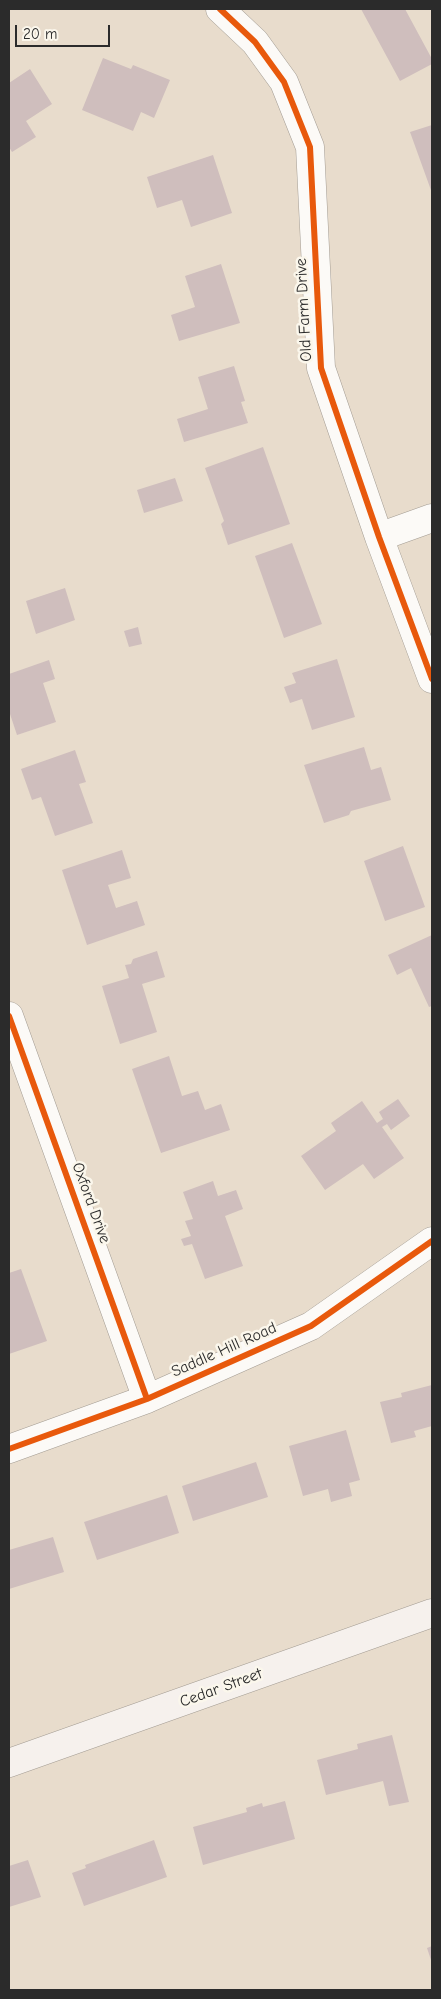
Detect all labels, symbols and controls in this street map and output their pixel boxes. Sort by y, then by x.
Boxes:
scale bar [18,15,112,47]
text: 20 m [23,25,57,43]
street label: Old Farm Drive [292,258,316,362]
street label: Oxford Drive [68,1160,114,1246]
street label: Saddle Hill Road [168,1318,280,1382]
street label: Cedar Street [177,1664,265,1712]

